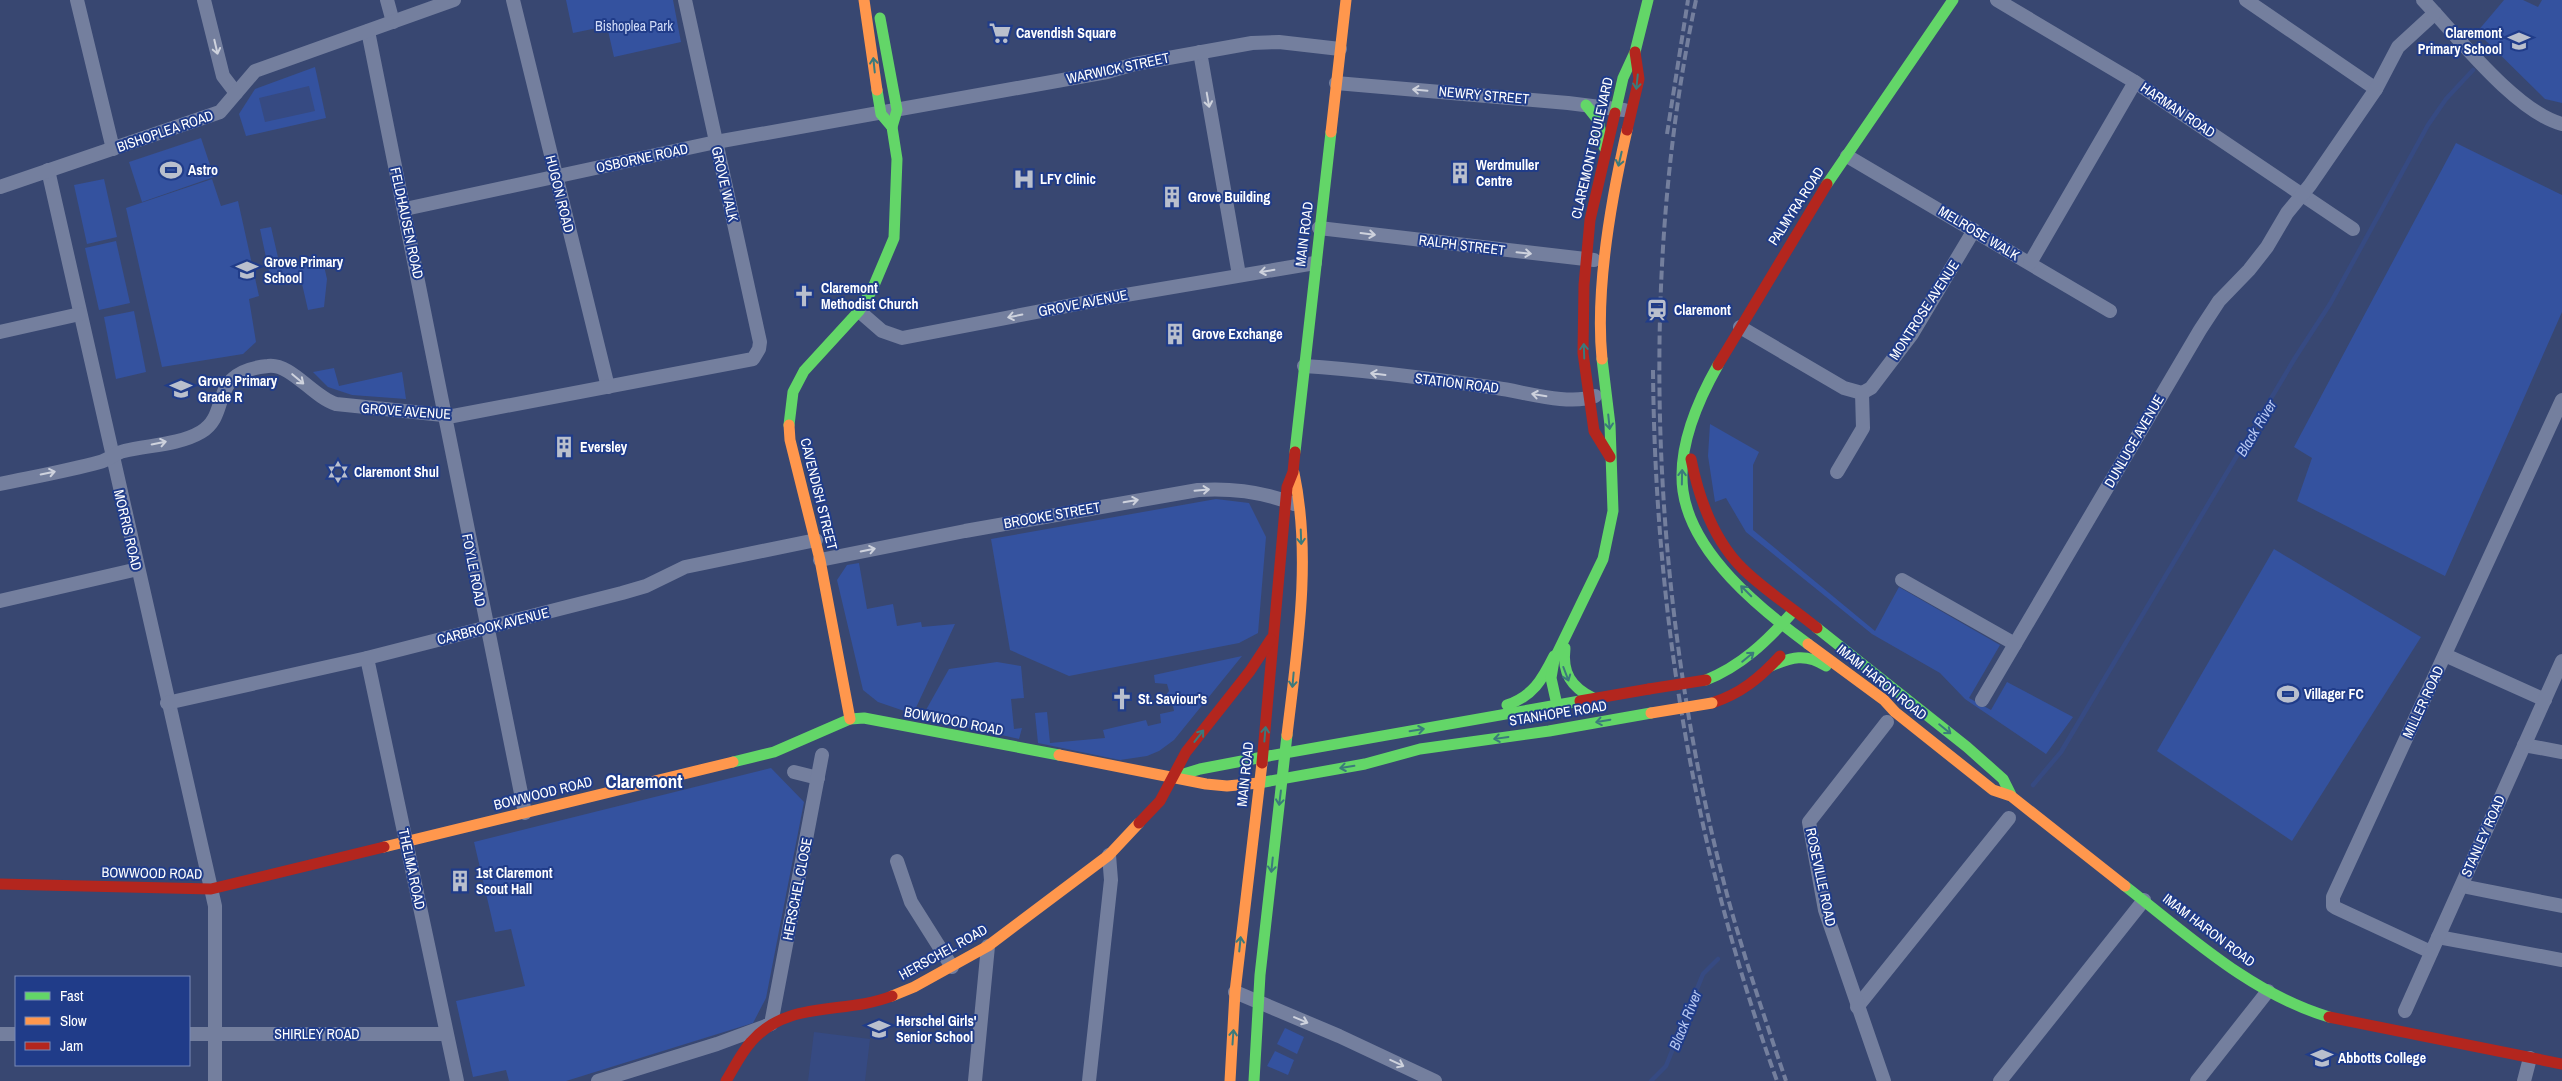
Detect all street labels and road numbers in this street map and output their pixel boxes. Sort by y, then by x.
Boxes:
street label: WARWICK STREET [1065,48,1171,88]
street label: CLAREMONT BOULEVARD [1567,75,1617,221]
street label: HARMAN ROAD [2137,78,2219,142]
street label: NEWRY STREET [1438,82,1530,108]
street label: BISHOPLEA ROAD [114,106,216,156]
street label: OSBORNE ROAD [594,139,690,177]
street label: GROVE WALK [708,145,742,224]
street label: HUGON ROAD [542,153,578,235]
street label: PALMYRA ROAD [1764,163,1828,249]
street label: FELDHAUSEN ROAD [386,166,428,280]
street label: MAIN ROAD [1291,201,1317,267]
street label: MELROSE WALK [1935,202,2023,264]
street label: RALPH STREET [1418,231,1506,259]
street label: MONTROSE AVENUE [1885,257,1963,363]
street label: GROVE AVENUE [1037,286,1129,320]
street label: STATION ROAD [1414,369,1500,397]
street label: DUNLUCE AVENUE [2100,391,2168,491]
street label: GROVE AVENUE [360,399,452,423]
street label: CAVENDISH STREET [796,436,842,552]
street label: MORRIS ROAD [110,488,146,572]
street label: BROOKE STREET [1002,498,1102,532]
street label: FOYLE ROAD [458,532,490,608]
street label: CARBROOK AVENUE [435,603,551,649]
street label: IMAM HARON ROAD [1833,640,1931,724]
street label: MILLER ROAD [2398,663,2448,741]
street label: STANHOPE ROAD [1508,696,1608,730]
street label: BOWWOOD ROAD [903,703,1005,739]
street label: MAIN ROAD [1233,741,1257,807]
street label: BOWWOOD ROAD [492,772,594,814]
street label: STANLEY ROAD [2457,792,2509,880]
street label: ROSEVILLE ROAD [1802,826,1840,928]
street label: THELMA ROAD [395,827,429,911]
street label: HERSCHEL CLOSE [778,836,816,942]
street label: BOWWOOD ROAD [101,863,203,883]
street label: IMAM HARON ROAD [2159,889,2259,971]
street label: HERSCHEL ROAD [896,920,990,984]
street label: SHIRLEY ROAD [274,1025,360,1043]

